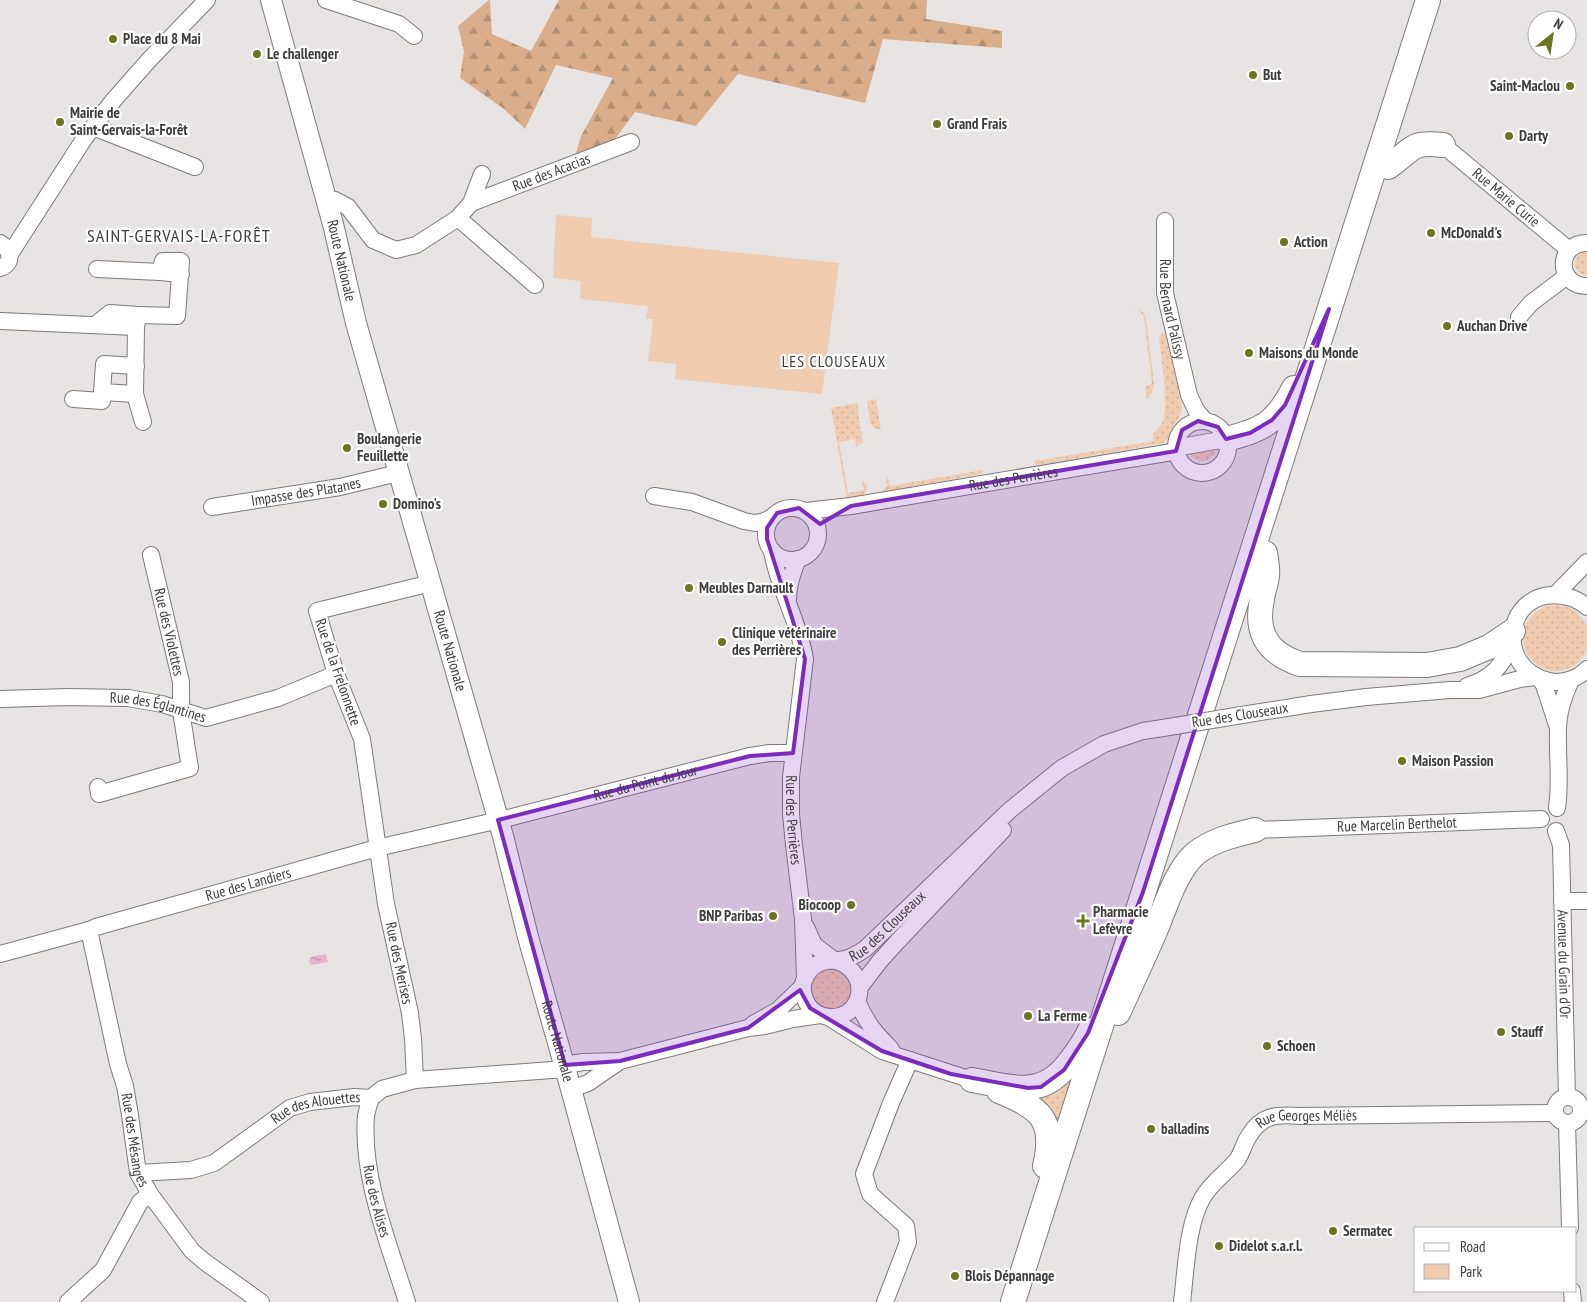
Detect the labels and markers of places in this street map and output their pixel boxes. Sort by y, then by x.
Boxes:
place label: Place du 8 Mai [123,29,201,48]
marker: Place du 8 Mai [107,33,119,45]
place label: Le challenger [267,44,339,63]
marker: Le challenger [251,48,263,60]
place label: But [1263,65,1282,84]
marker: But [1247,69,1259,81]
place label: Saint-Maclou [1490,76,1560,95]
marker: Saint-Maclou [1564,80,1576,92]
place label: Mairie de Saint-Gervais-la-Forêt [70,103,188,139]
place label: Grand Frais [947,114,1007,133]
marker: Mairie de Saint-Gervais-la-Forêt [54,116,66,128]
marker: Grand Frais [931,118,943,130]
place label: Darty [1519,126,1549,145]
marker: Darty [1503,130,1515,142]
place label: McDonald's [1441,223,1502,242]
marker: McDonald's [1425,227,1437,239]
place label: Action [1293,232,1328,251]
marker: Action [1278,236,1290,248]
place label: Auchan Drive [1456,316,1527,335]
marker: Auchan Drive [1441,320,1453,332]
place label: Maisons du Monde [1259,343,1358,362]
marker: Maisons du Monde [1243,347,1255,359]
place label: Boulangerie Feuillette [357,429,422,465]
marker: Boulangerie Feuillette [341,442,353,454]
place label: Domino's [393,494,441,513]
marker: Domino's [377,498,389,510]
place label: Meubles Darnault [699,578,794,597]
marker: Meubles Darnault [683,582,695,594]
place label: Clinique vétérinaire des Perrières [732,623,837,659]
marker: Clinique vétérinaire des Perrières [716,636,728,648]
place label: Maison Passion [1412,751,1494,770]
marker: Maison Passion [1396,755,1408,767]
place label: Biocoop [798,895,841,914]
marker: Biocoop [845,899,857,911]
place label: Pharmacie Lefèvre [1093,902,1149,938]
place label: BNP Paribas [699,906,763,925]
marker: BNP Paribas [767,910,779,922]
marker: Pharmacie Lefèvre [1077,915,1089,927]
place label: La Ferme [1038,1006,1087,1025]
marker: La Ferme [1022,1010,1034,1022]
place label: Stauff [1511,1022,1544,1041]
marker: Stauff [1495,1026,1507,1038]
place label: Schoen [1277,1036,1316,1055]
marker: Schoen [1261,1040,1273,1052]
place label: balladins [1161,1119,1209,1138]
marker: balladins [1145,1123,1157,1135]
place label: Sermatec [1343,1221,1393,1240]
marker: Sermatec [1327,1225,1339,1237]
place label: Didelot s.a.r.l. [1229,1236,1303,1255]
marker: Didelot s.a.r.l. [1213,1240,1225,1252]
place label: Blois Dépannage [965,1266,1054,1285]
marker: Blois Dépannage [949,1270,961,1282]

